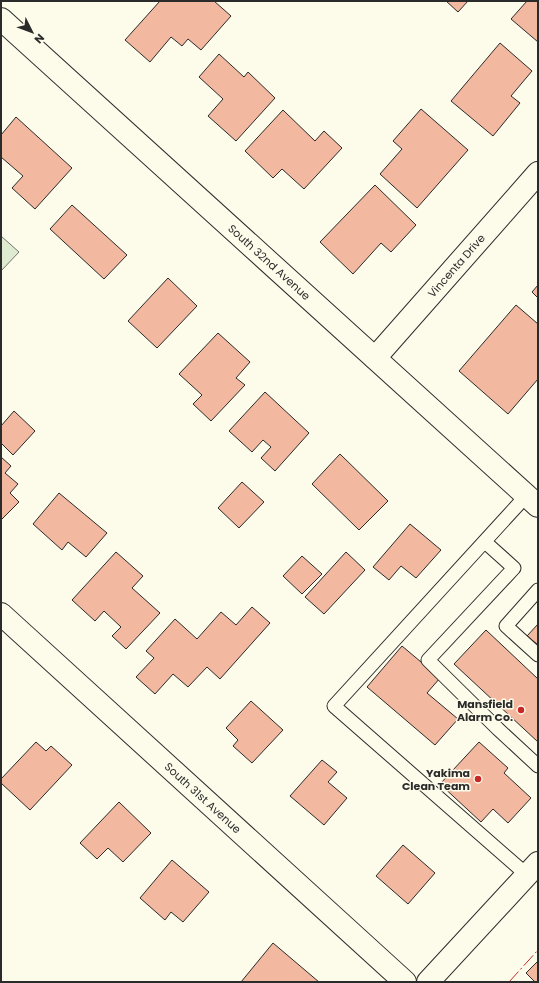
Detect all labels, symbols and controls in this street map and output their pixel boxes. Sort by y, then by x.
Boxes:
north arrow [12,12,52,52]
text: N [31,30,48,47]
street label: South 32nd Avenue [224,221,314,304]
street label: Vincenta Drive [424,230,489,301]
place label: Mansfield Alarm Co. [457,696,513,725]
marker: Mansfield Alarm Co. [516,705,526,715]
street label: South 31st Avenue [161,759,245,837]
place label: Yakima Clean Team [402,765,470,794]
marker: Yakima Clean Team [473,774,483,784]

